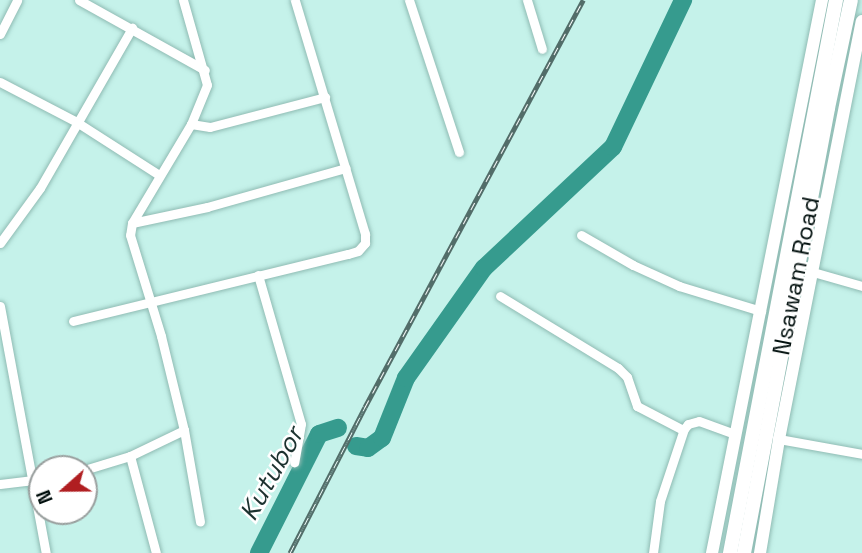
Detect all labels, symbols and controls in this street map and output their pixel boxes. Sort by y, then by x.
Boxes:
street label: Nsawam Road [767,194,825,358]
water label: Kutubor [234,422,310,526]
north arrow [28,455,98,525]
text: N [31,487,59,507]

